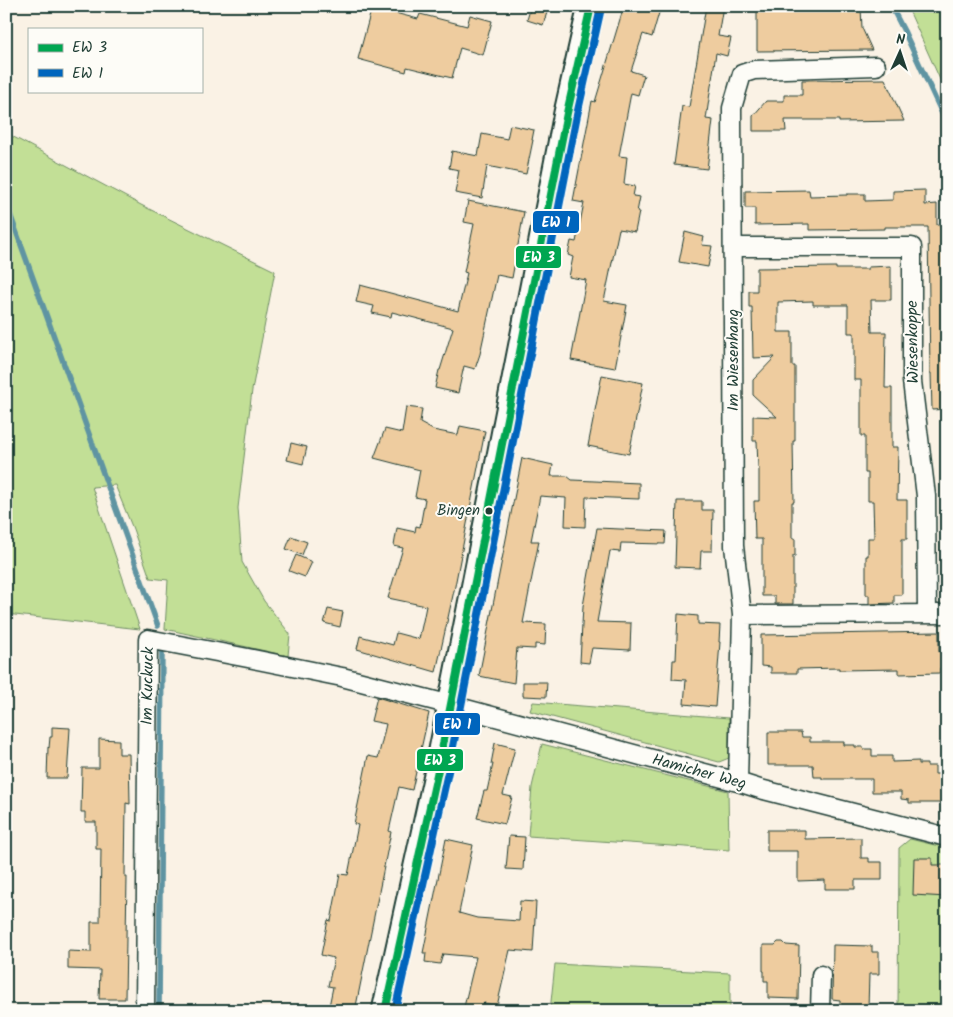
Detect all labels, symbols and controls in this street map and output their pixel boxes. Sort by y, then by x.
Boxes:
legend [28,28,202,92]
north arrow [876,28,926,78]
text: N [896,29,906,51]
text: EW 3 [72,36,108,60]
text: EW 1 [72,62,104,86]
line badge: EW 1 [532,210,580,234]
text: EW 1 [542,212,571,234]
line badge: EW 3 [515,245,562,269]
text: EW 3 [523,247,555,269]
street label: Wiesenkoppe [900,300,926,384]
street label: Im Wiesenhang [721,309,746,411]
place label: Bingen [437,499,480,523]
marker: Bingen [484,506,494,516]
street label: Im Kuckuck [135,646,161,725]
line badge: EW 1 [434,712,481,736]
text: EW 1 [443,714,472,736]
street label: Hamicher Weg [649,747,749,797]
line badge: EW 3 [416,748,464,772]
text: EW 3 [424,750,456,772]

